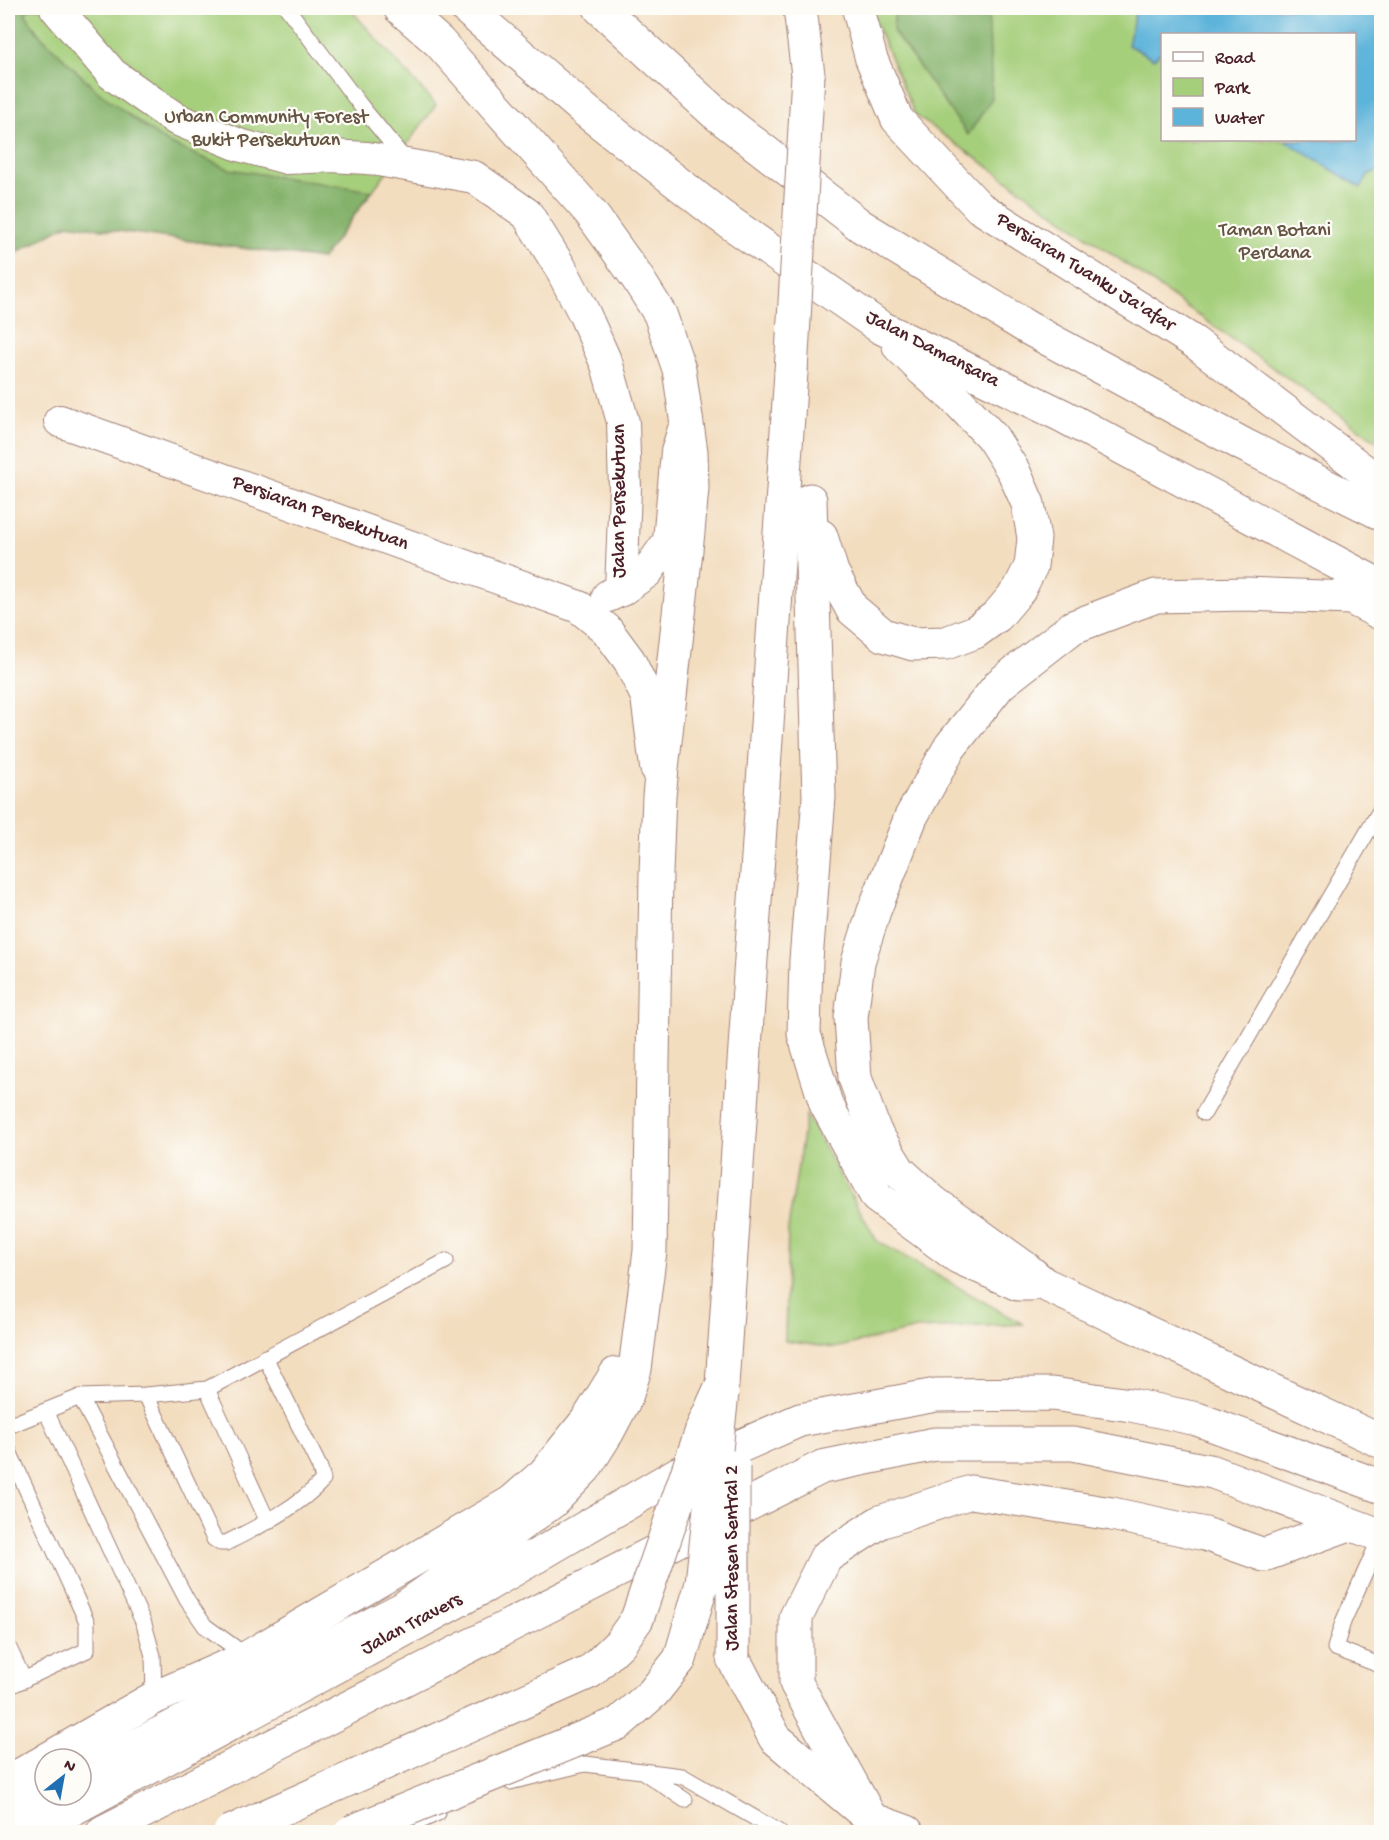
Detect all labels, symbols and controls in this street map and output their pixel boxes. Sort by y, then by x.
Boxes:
legend [1161,33,1356,141]
text: Road [1215,49,1256,70]
text: Park [1214,79,1251,100]
park label: Urban Community Forest Bukit Persekutuan [164,107,370,153]
text: Water [1215,109,1265,130]
street label: Persiaran Tuanku Ja'afar [990,208,1180,339]
park label: Taman Botani Perdana [1218,220,1331,266]
street label: Jalan Damansara [861,306,1004,394]
street label: Jalan Persekutuan [609,423,632,578]
street label: Persiaran Persekutuan [228,471,412,557]
street label: Jalan Stesen Sentral 2 [722,1465,745,1651]
street label: Jalan Travers [358,1589,467,1661]
north arrow [33,1747,93,1807]
text: N [60,1756,79,1778]

